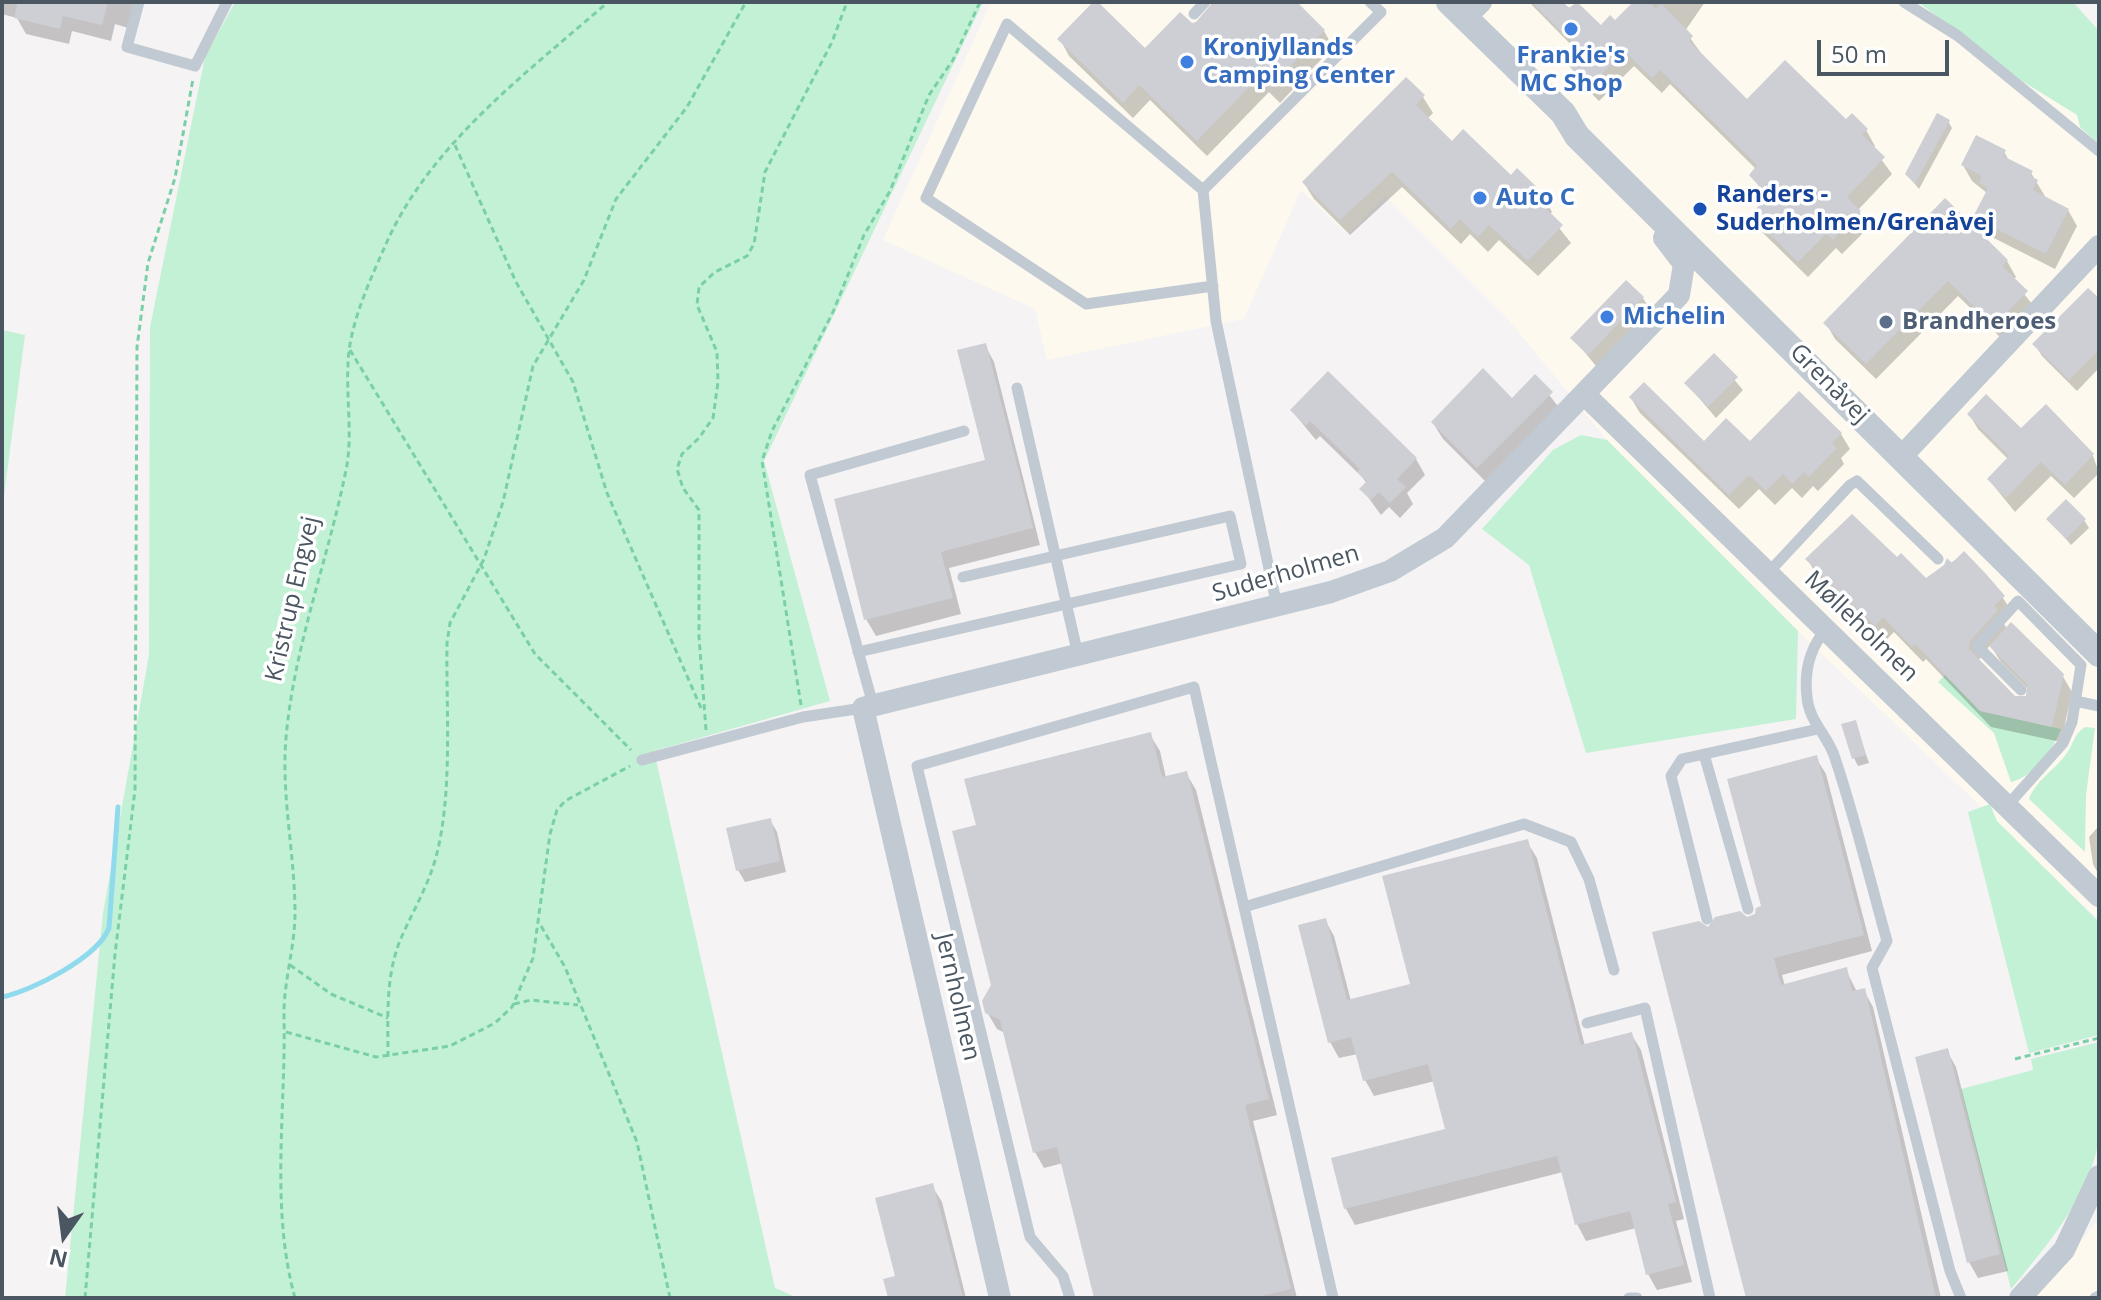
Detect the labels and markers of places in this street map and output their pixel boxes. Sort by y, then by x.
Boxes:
marker: Frankie's MC Shop [1562,20,1580,38]
place label: Kronjyllands Camping Center [1203,34,1395,90]
place label: Frankie's MC Shop [1516,42,1626,98]
marker: Kronjyllands Camping Center [1178,53,1196,71]
place label: Randers - Suderholmen/Grenåvej [1716,181,1995,237]
place label: Auto C [1496,184,1575,212]
marker: Auto C [1471,189,1489,207]
marker: Randers - Suderholmen/Grenåvej [1691,200,1709,218]
place label: Michelin [1623,303,1726,331]
marker: Michelin [1598,308,1616,326]
place label: Brandheroes [1902,308,2056,336]
marker: Brandheroes [1877,313,1895,331]

